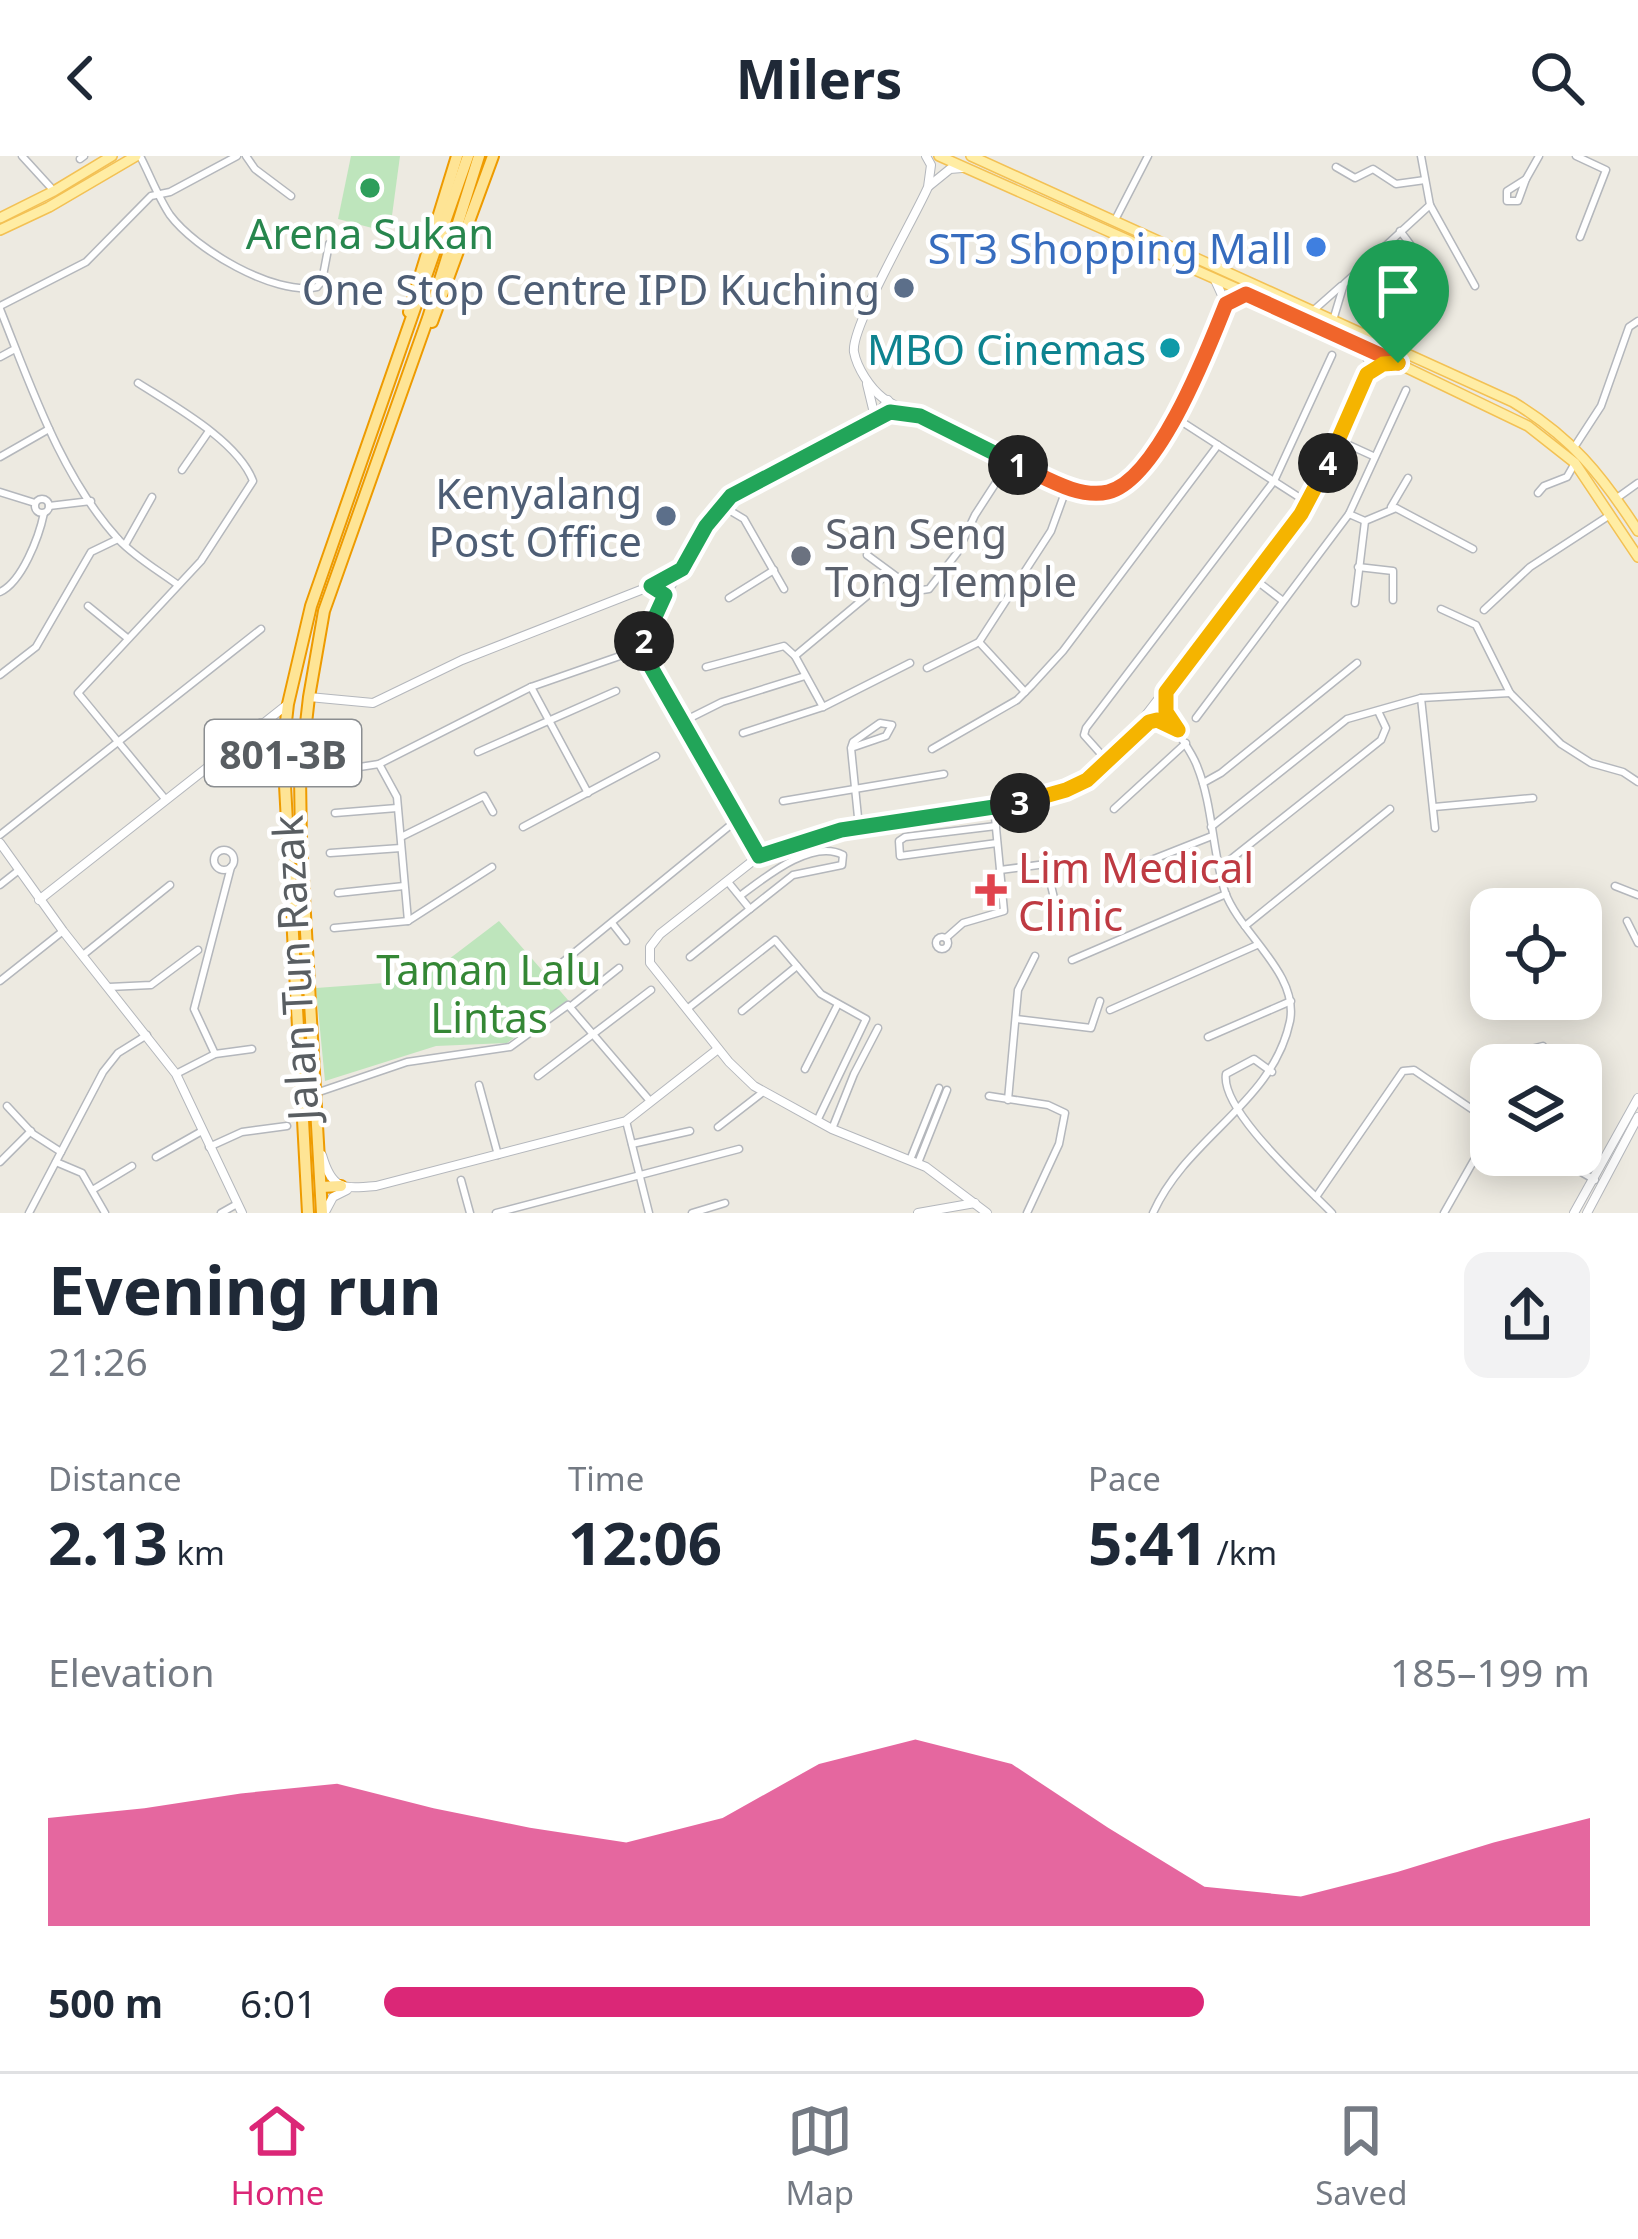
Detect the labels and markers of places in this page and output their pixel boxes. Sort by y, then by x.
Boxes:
marker: Arena Sukan [357,175,383,201]
place label: Arena Sukan [246,204,494,261]
place label: ST3 Shopping Mall [928,219,1292,276]
marker: ST3 Shopping Mall [1303,234,1329,260]
pin [1347,240,1449,363]
place label: One Stop Centre IPD Kuching [302,260,880,317]
marker: One Stop Centre IPD Kuching [891,275,917,301]
place label: MBO Cinemas [867,320,1146,377]
marker: MBO Cinemas [1157,335,1183,361]
pin: 4 [1298,433,1358,493]
pin: 1 [988,435,1048,495]
place label: Kenyalang Post Office [429,464,642,569]
marker: Kenyalang Post Office [653,503,679,529]
place label: San Seng Tong Temple [825,504,1077,609]
marker: San Seng Tong Temple [788,543,814,569]
pin: 2 [614,611,674,671]
pin: 3 [990,773,1050,833]
place label: Lim Medical Clinic [1018,838,1254,943]
marker: Lim Medical Clinic [975,874,1007,906]

